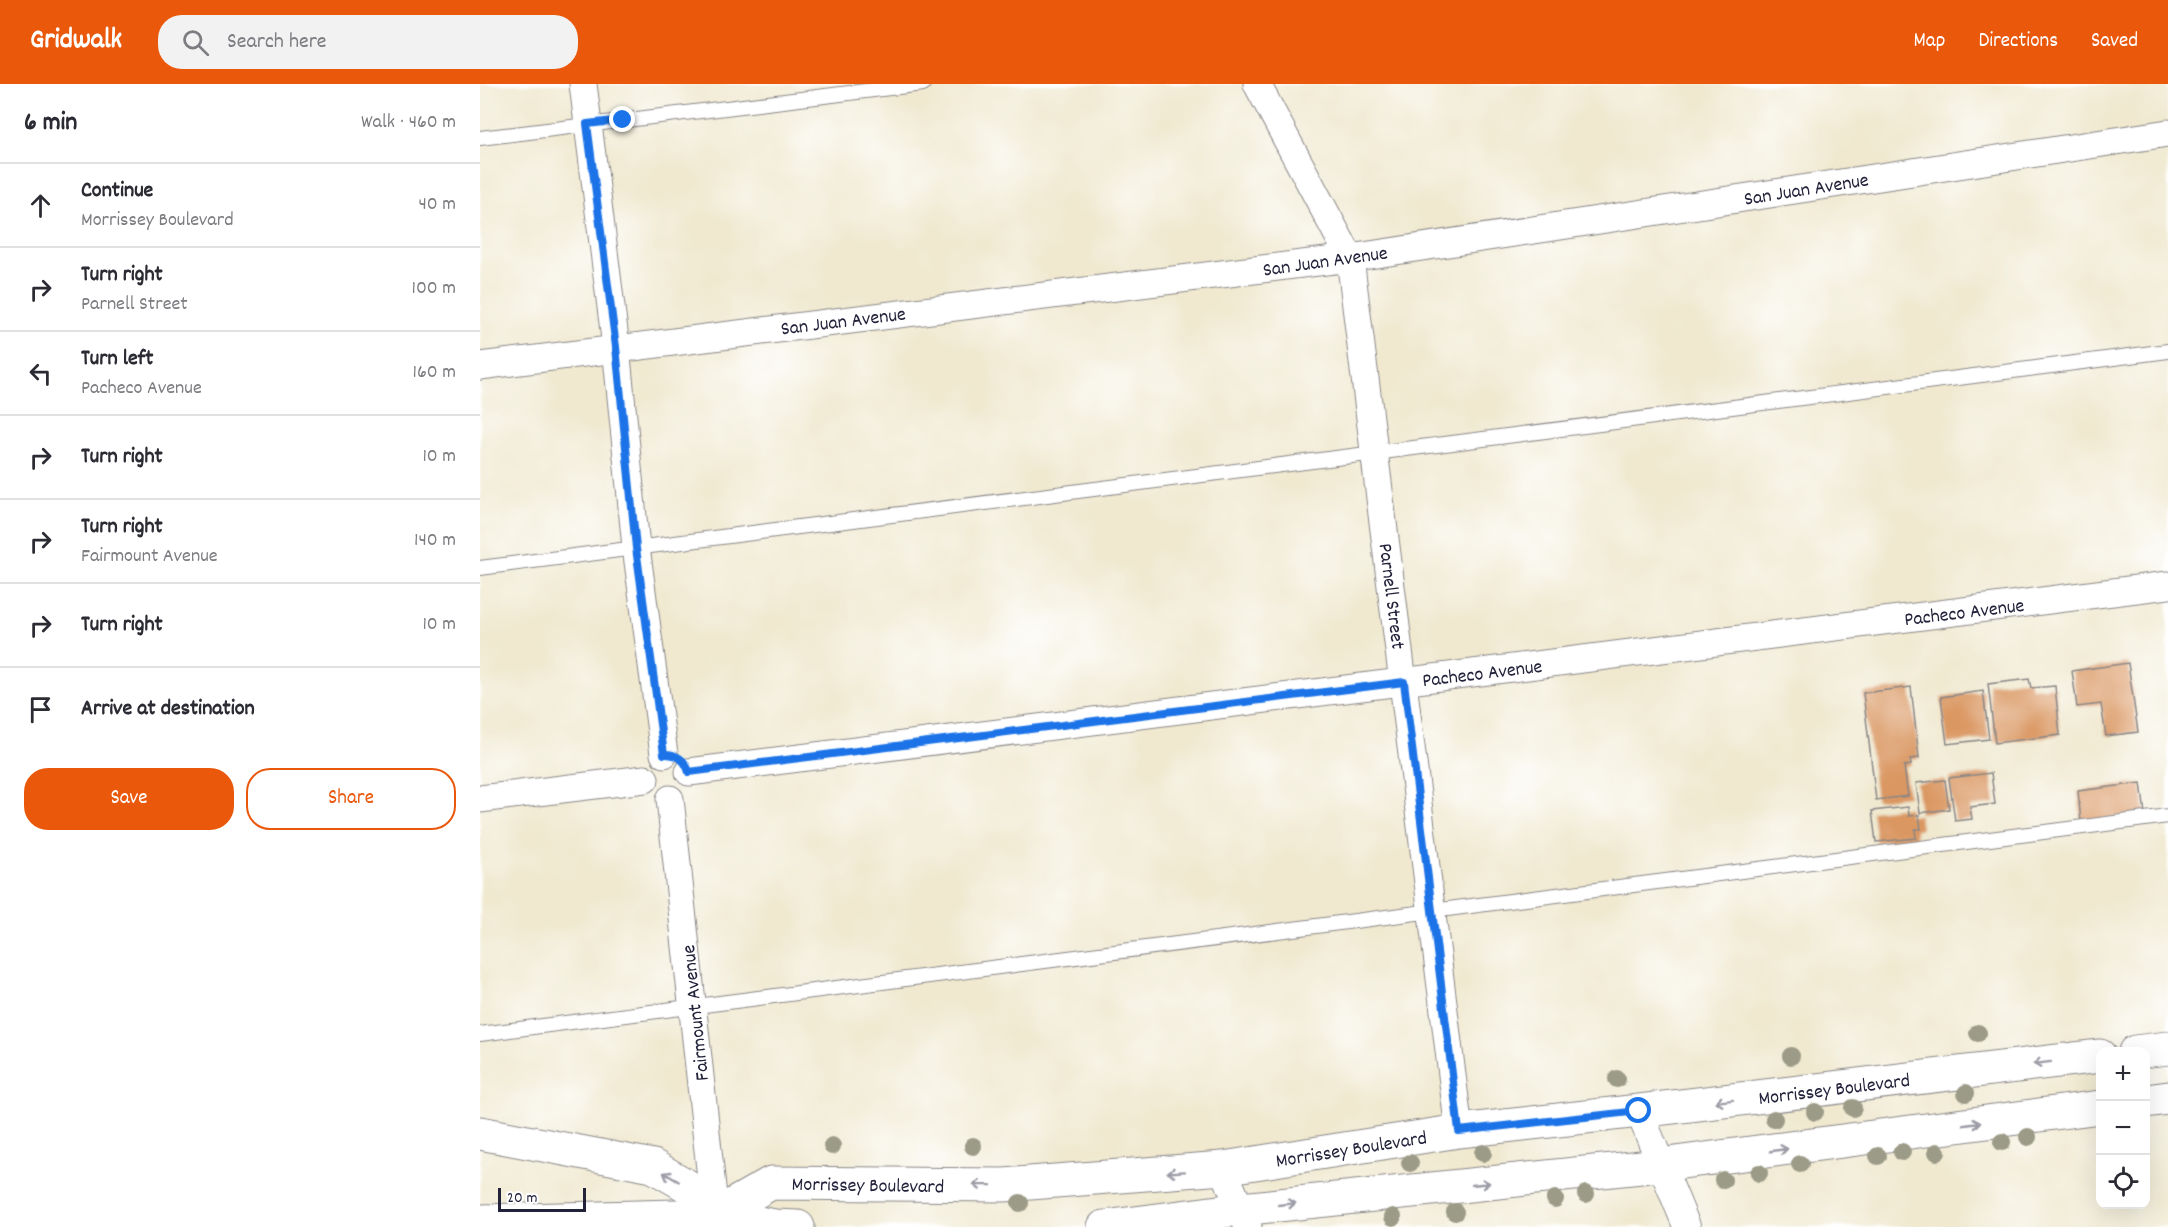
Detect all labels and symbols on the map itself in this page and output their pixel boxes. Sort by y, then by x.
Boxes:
route end [609,106,635,132]
street label: San Juan Avenue [1742,167,1871,215]
street label: San Juan Avenue [1261,240,1390,286]
street label: San Juan Avenue [779,301,908,345]
street label: Parnell Street [1370,542,1410,651]
street label: Pacheco Avenue [1903,593,2026,635]
street label: Pacheco Avenue [1421,654,1544,696]
street label: Fairmount Avenue [676,943,718,1082]
one-way arrow [2033,1057,2053,1068]
street label: Morrissey Boulevard [1757,1068,1912,1114]
one-way arrow [1714,1096,1734,1107]
route start [1625,1097,1651,1123]
one-way arrow [1962,1118,1982,1129]
street label: Morrissey Boulevard [1274,1125,1429,1177]
one-way arrow [1769,1144,1788,1155]
one-way arrow [1167,1166,1187,1177]
one-way arrow [663,1171,680,1183]
street label: Morrissey Boulevard [791,1172,944,1202]
one-way arrow [1471,1178,1491,1189]
one-way arrow [972,1179,992,1191]
scale bar [498,1185,586,1212]
one-way arrow [1277,1198,1297,1209]

